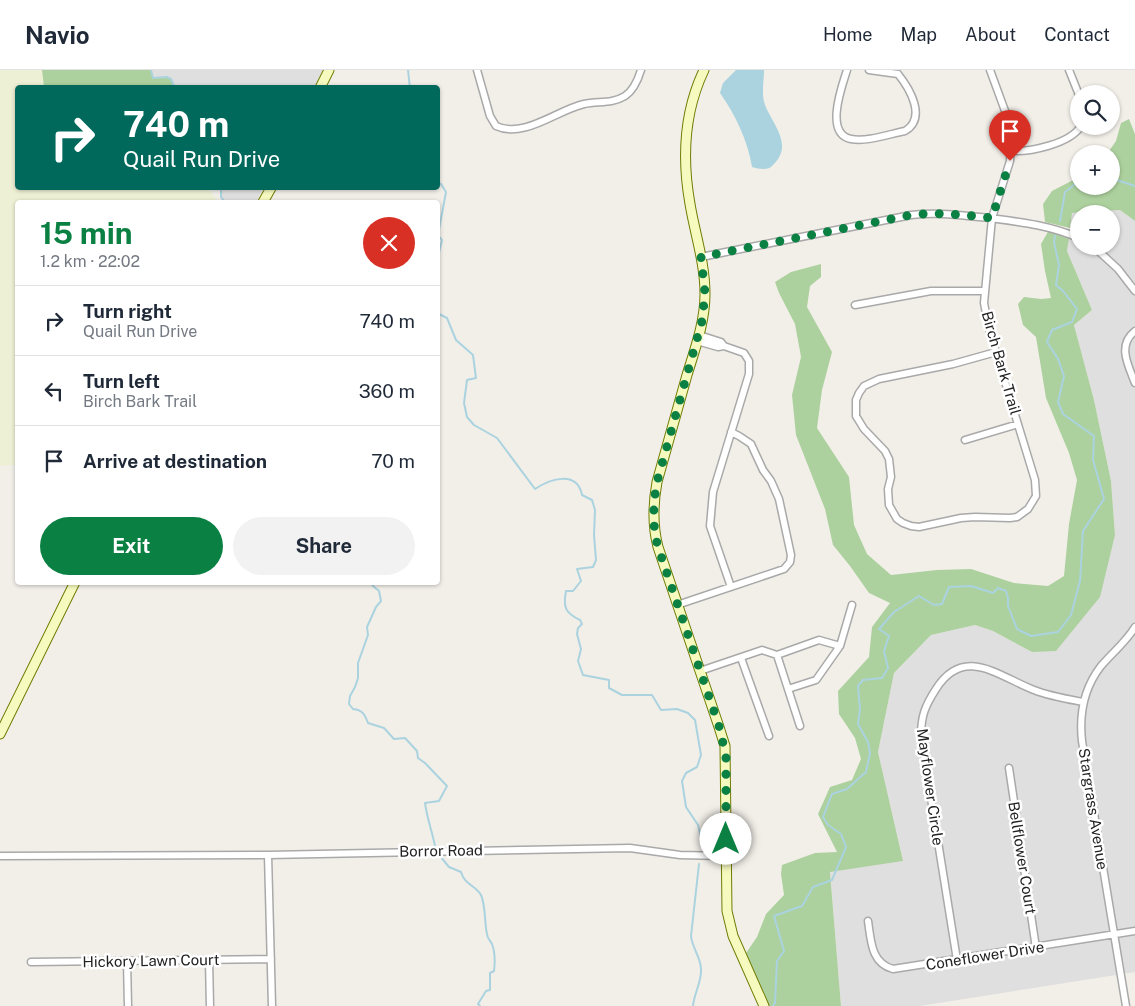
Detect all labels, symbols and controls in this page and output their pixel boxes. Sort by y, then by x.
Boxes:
text: Navio [25,21,90,49]
text: Home [823,24,873,45]
text: Map [901,24,937,45]
text: About [965,24,1016,45]
text: Contact [1044,24,1110,45]
map controls [1070,85,1120,255]
button: search [1070,85,1120,135]
text: 740 m [123,104,229,145]
icon: right [40,105,105,170]
pin [989,110,1031,161]
icon: arrive [996,117,1024,145]
button: + [1070,145,1120,195]
text: Quail Run Drive [123,146,280,172]
button: − [1070,205,1120,255]
text: 15 min [40,215,133,251]
button: close [363,217,415,269]
text: 1.2 km · 22:02 [40,252,140,271]
text: Turn right [83,300,172,322]
icon: right [40,307,68,335]
street label: Birch Bark Trail [979,309,1024,417]
text: 740 m [359,310,415,332]
text: Quail Run Drive [83,322,197,341]
text: Turn left [83,370,160,392]
icon: left [40,377,68,405]
text: 360 m [359,380,415,402]
text: Birch Bark Trail [83,392,197,411]
icon: arrive [40,447,68,475]
text: Arrive at destination [83,450,267,472]
text: 70 m [371,450,415,472]
button: Exit [40,517,223,575]
button: Share [233,517,415,575]
street label: Mayflower Circle [914,727,947,847]
street label: Stargrass Avenue [1075,747,1112,871]
street label: Bellflower Court [1005,800,1040,916]
position arrow [699,812,751,864]
street label: Borror Road [399,841,483,860]
street label: Coneflower Drive [925,938,1045,973]
street label: Hickory Lawn Court [82,951,220,970]

